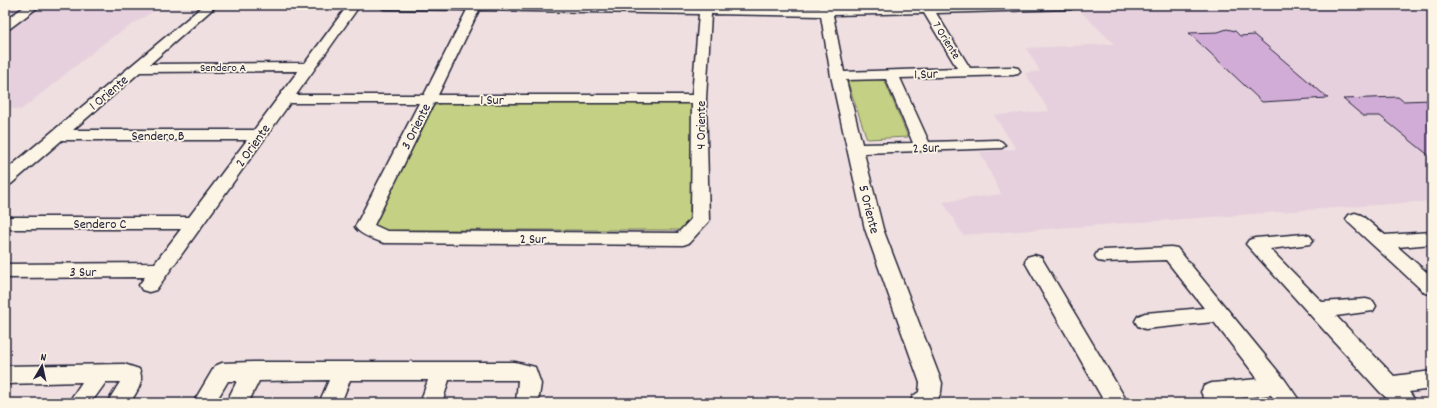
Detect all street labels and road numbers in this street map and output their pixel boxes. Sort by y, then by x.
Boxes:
street label: 7 Oriente [928,19,964,63]
street label: Sendero A [200,60,247,77]
street label: 1 Sur [914,65,939,85]
street label: 1 Oriente [85,71,133,116]
street label: 1 Sur [480,91,505,111]
street label: 3 Oriente [397,100,437,153]
street label: 4 Oriente [692,101,712,149]
street label: 2 Oriente [231,120,276,172]
street label: Sendero B [132,127,185,147]
street label: 2 Sur [912,139,941,159]
street label: 5 Oriente [852,183,884,236]
street label: Sendero C [73,215,127,235]
street label: 2 Sur [520,230,547,250]
street label: 3 Sur [70,263,97,283]

